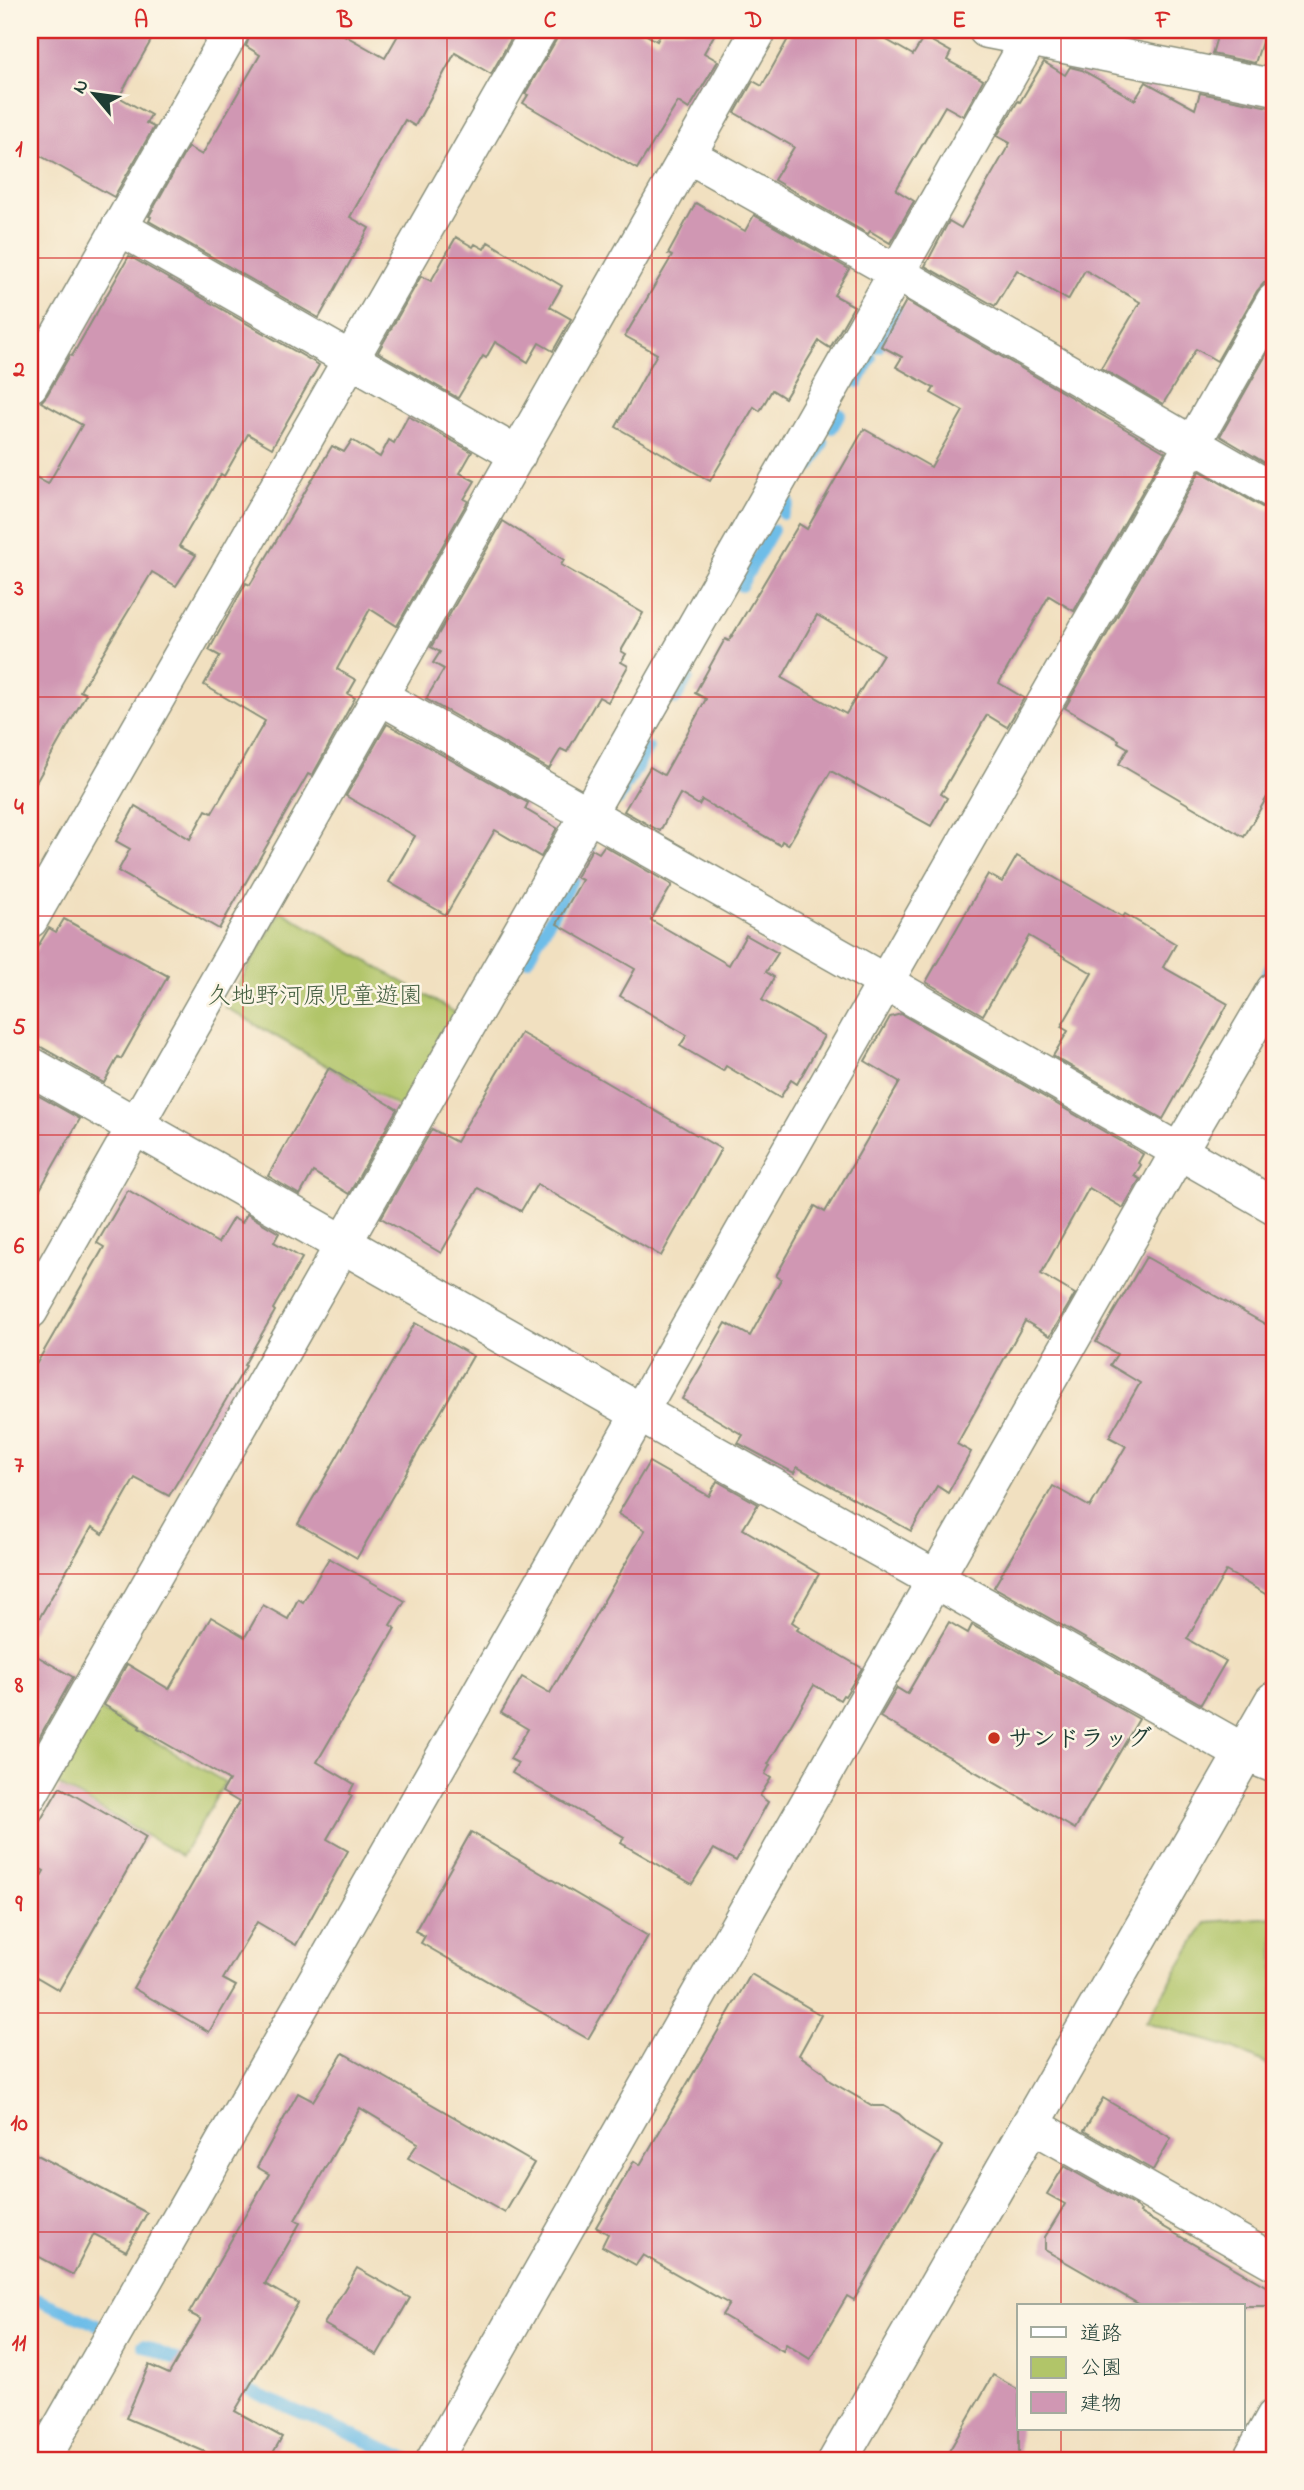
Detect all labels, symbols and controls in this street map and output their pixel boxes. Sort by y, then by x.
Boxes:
text: A [134,5,148,38]
text: B [336,5,353,38]
text: C [544,5,557,38]
text: D [745,5,762,38]
text: E [952,5,966,38]
text: F [1155,5,1171,38]
north arrow [60,60,130,130]
text: N [66,75,96,99]
text: 1 [15,134,23,167]
text: 2 [12,354,25,387]
text: 3 [13,573,24,606]
text: 4 [14,792,24,825]
park label: 久地野河原児童遊園 [207,980,423,1015]
text: 5 [12,1012,26,1045]
text: 6 [14,1231,25,1264]
text: 7 [14,1450,24,1483]
text: 8 [14,1670,24,1703]
place label: サンドラッグ [1008,1723,1152,1758]
marker: サンドラッグ [986,1730,1002,1746]
text: 9 [15,1889,24,1922]
text: 10 [10,2108,28,2141]
legend [1017,2304,1244,2430]
text: 道路 [1080,2320,1122,2350]
text: 11 [12,2328,27,2361]
text: 公園 [1080,2354,1122,2384]
text: 建物 [1080,2390,1122,2420]

